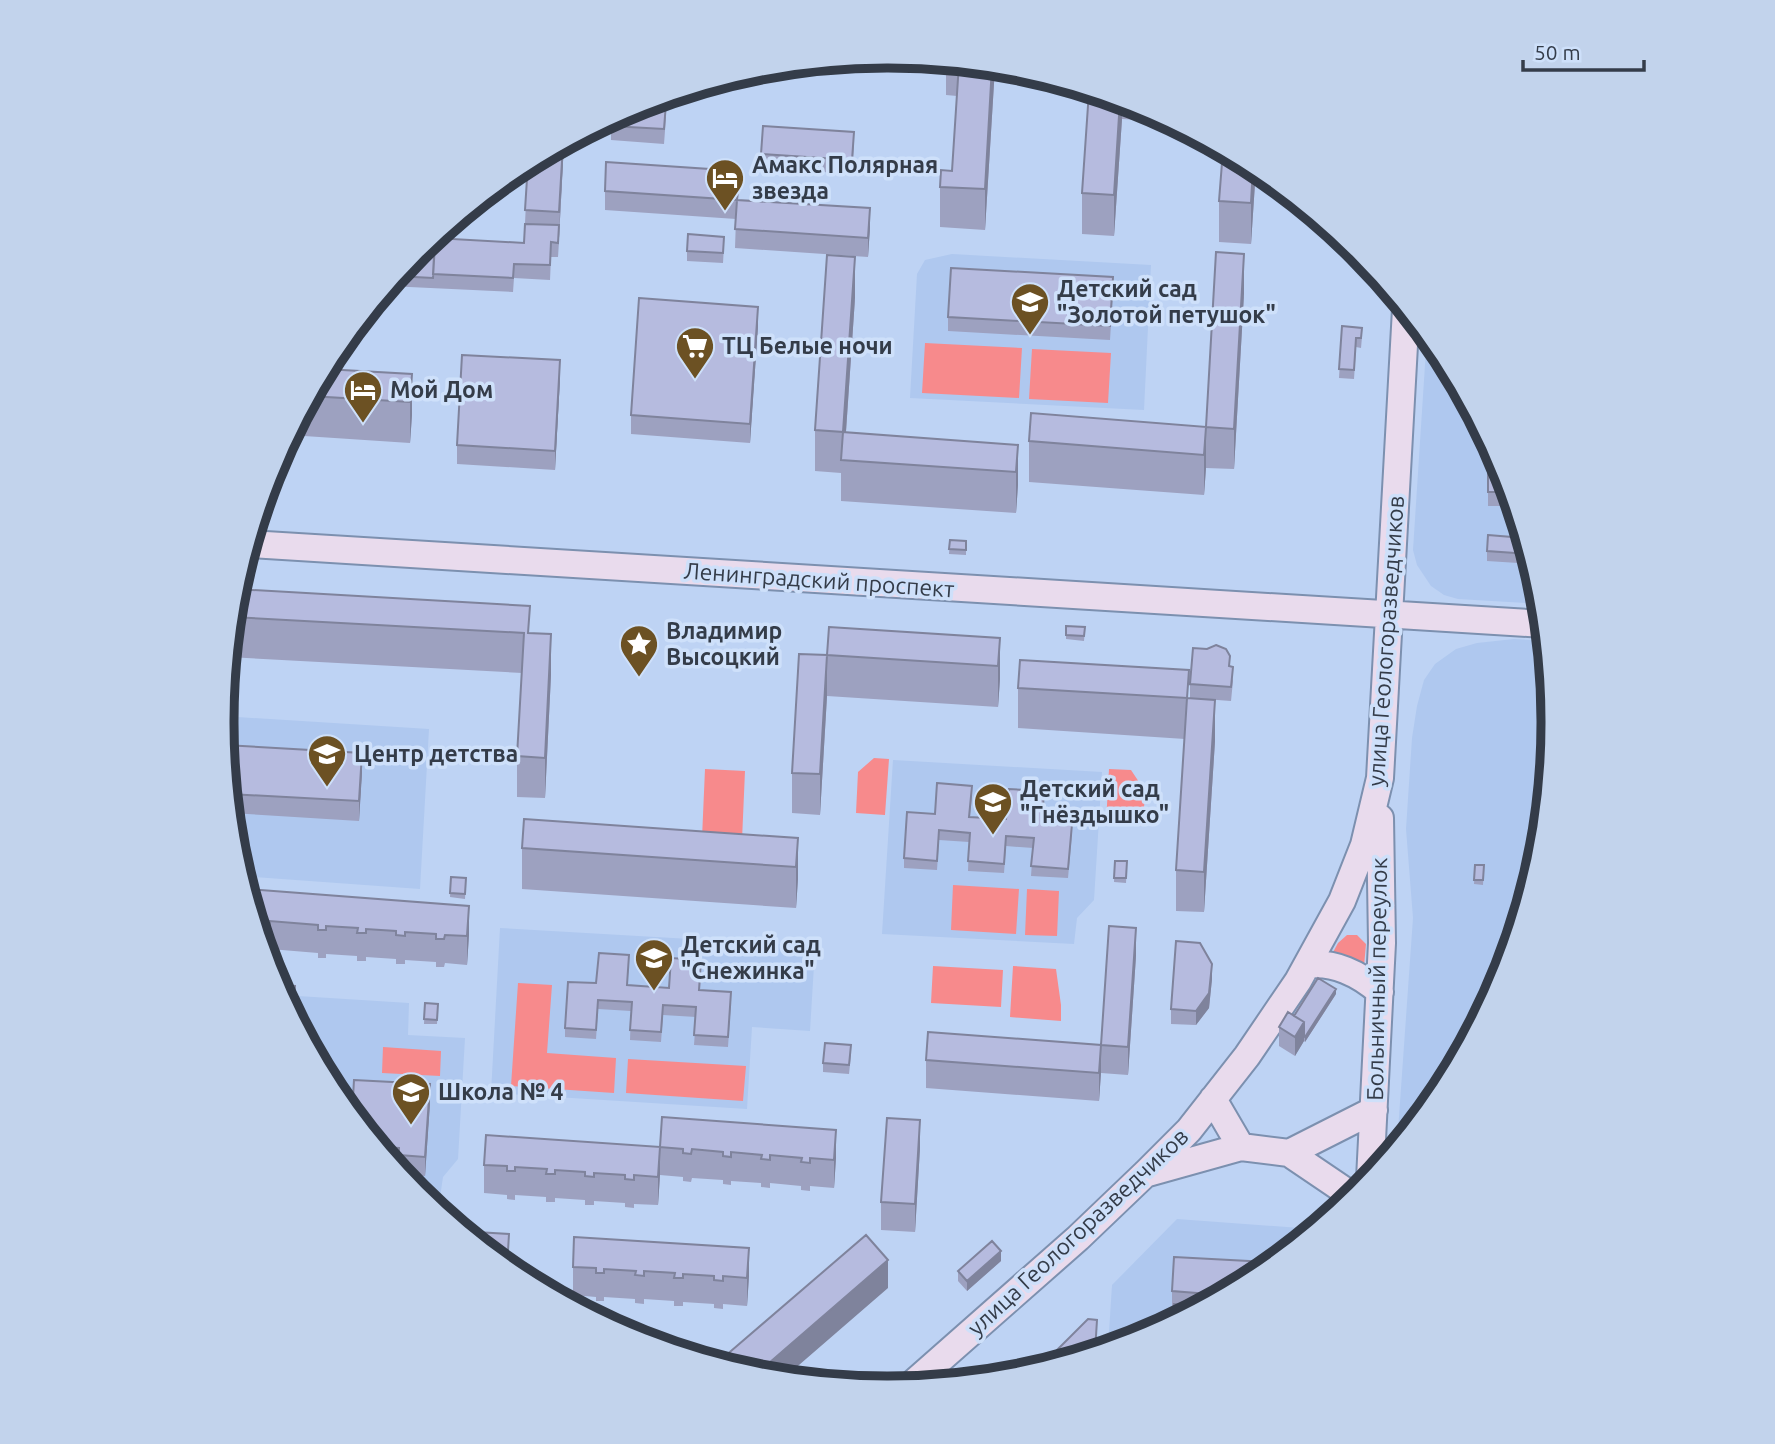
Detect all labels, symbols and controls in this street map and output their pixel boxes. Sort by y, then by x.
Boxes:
scale bar [1523,28,1644,72]
text: 50 m [1534,40,1581,64]
place label: Амакс Полярная звезда [752,152,938,203]
hotel icon: Амакс Полярная звезда [704,157,746,212]
place label: Детский сад "Золотой петушок" [1057,276,1276,327]
school or university icon: Детский сад "Золотой петушок" [1009,281,1051,336]
supermarket icon: ТЦ Белые ночи [674,325,716,380]
place label: ТЦ Белые ночи [722,333,893,358]
hotel icon: Мой Дом [342,369,384,424]
place label: Мой Дом [390,377,493,402]
street label: улица Геологоразведчиков [1363,495,1408,787]
street label: Ленинградский проспект [683,558,955,601]
place label: Владимир Высоцкий [666,618,782,669]
place icon: Владимир Высоцкий [618,623,660,678]
school or university icon: Центр детства [306,733,348,788]
place label: Центр детства [354,741,518,766]
place label: Детский сад "Гнёздышко" [1020,776,1169,827]
school or university icon: Детский сад "Гнёздышко" [972,781,1014,836]
street label: Больничный переулок [1362,857,1391,1101]
place label: Детский сад "Снежинка" [681,932,821,983]
school or university icon: Детский сад "Снежинка" [633,937,675,992]
school or university icon: Школа № 4 [390,1071,432,1126]
place label: Школа № 4 [438,1079,564,1104]
street label: улица Геологоразведчиков [963,1123,1193,1340]

